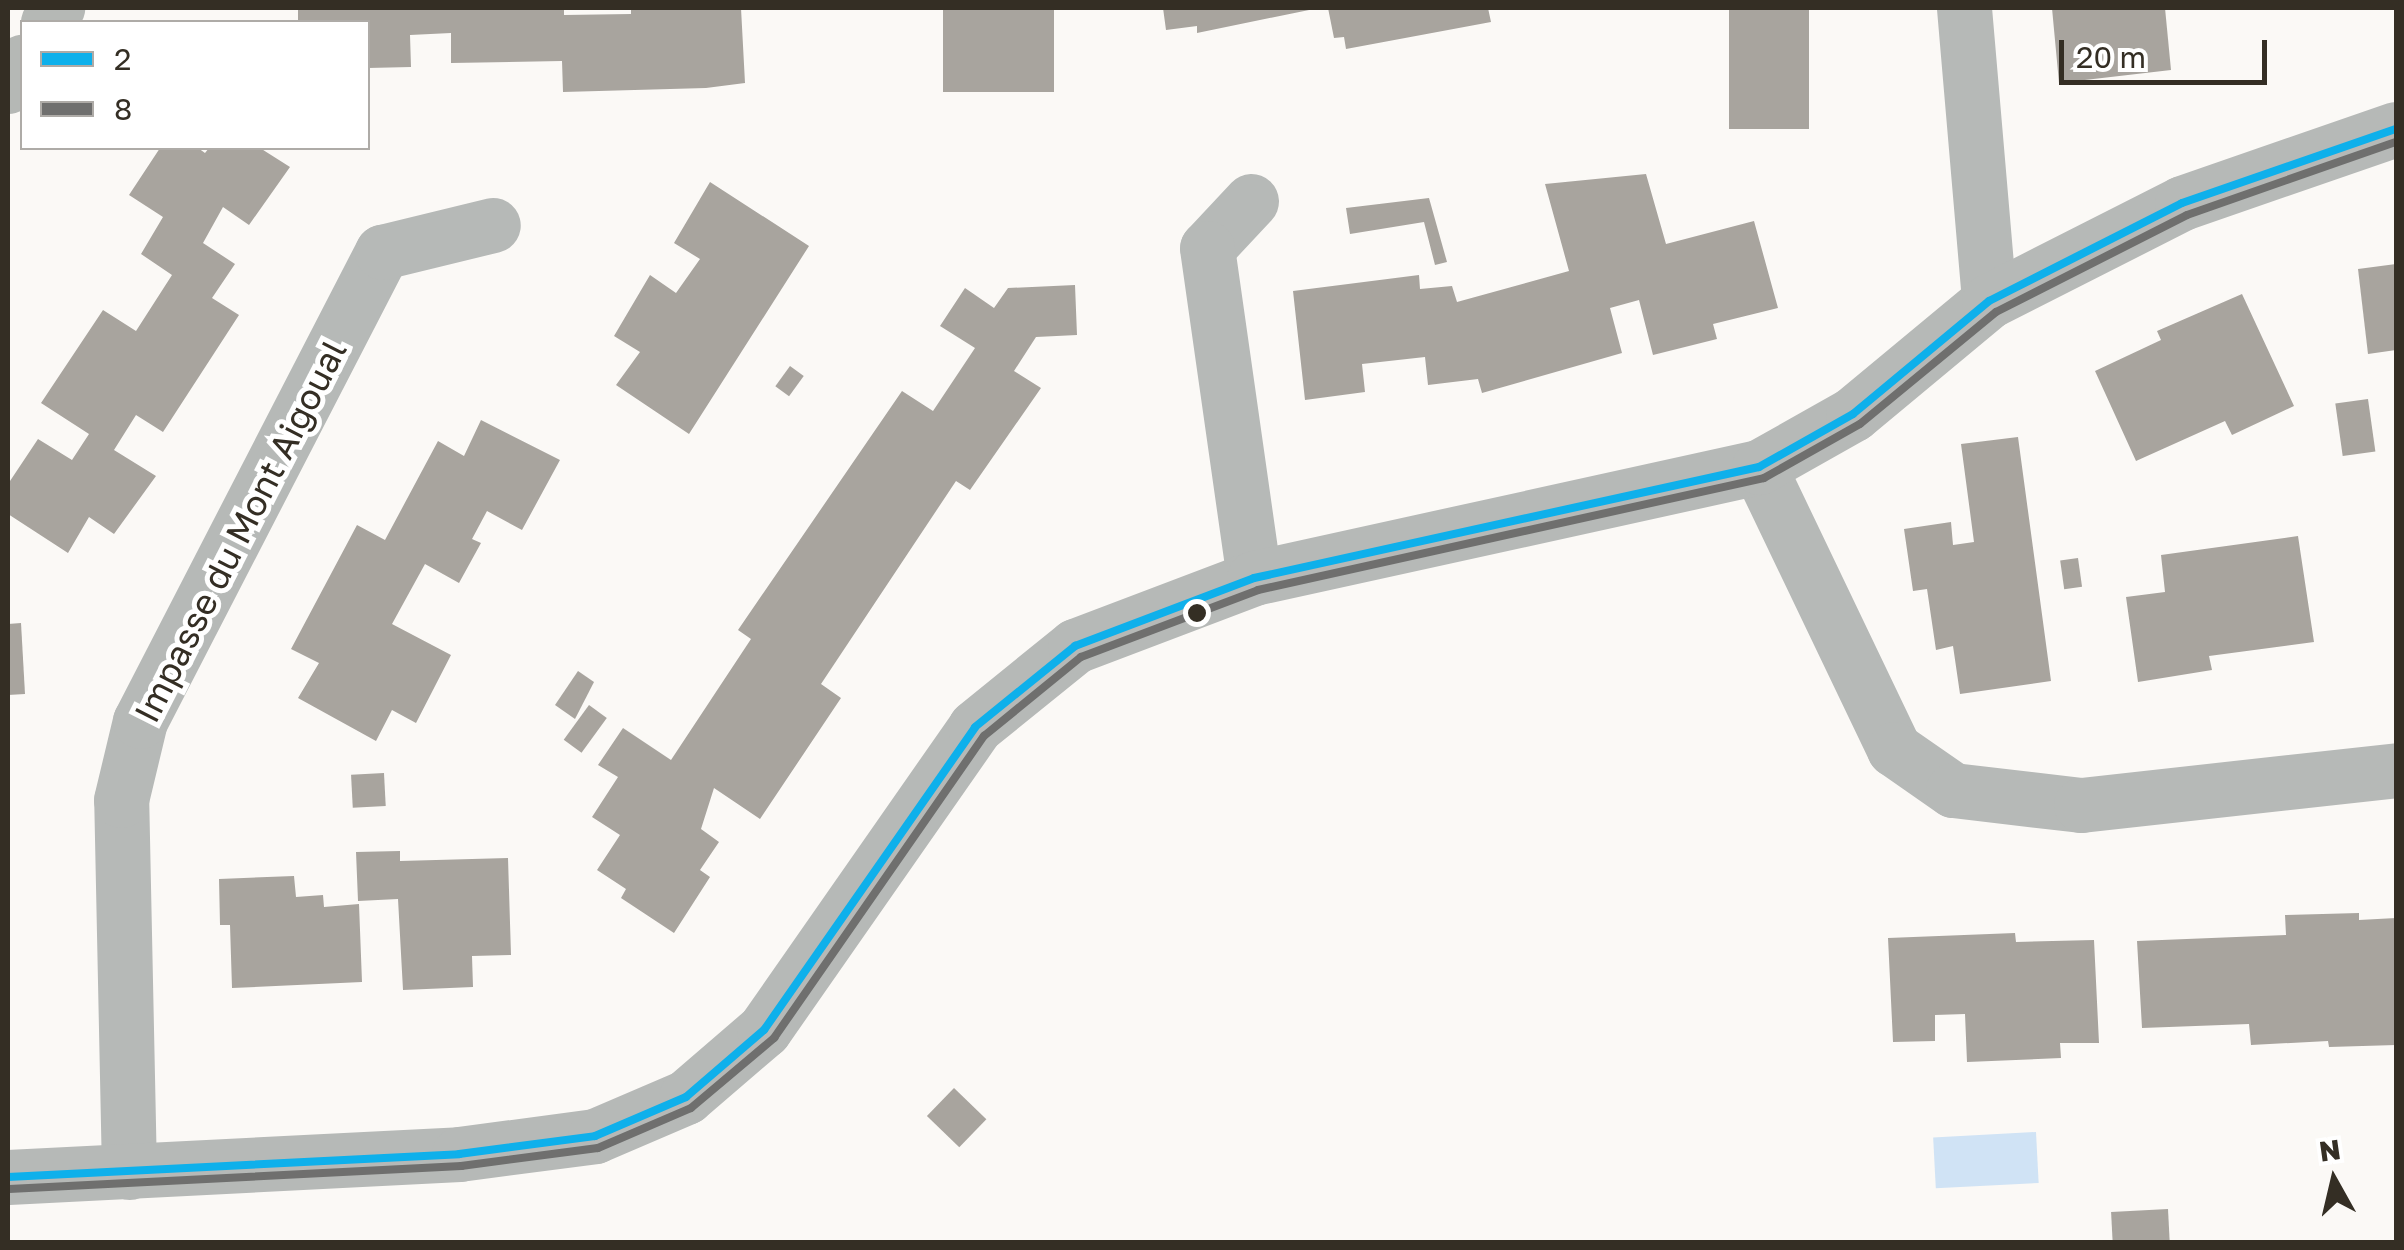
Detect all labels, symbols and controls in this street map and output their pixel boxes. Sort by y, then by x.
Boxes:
legend [20,20,370,150]
scale bar [2064,20,2272,82]
text: 20 m [2076,39,2146,75]
text: 2 [114,41,131,77]
text: 8 [114,91,132,127]
street label: Impasse du Mont Aigoual [125,333,355,729]
unlabelled marker [1187,603,1207,623]
north arrow [2284,1130,2384,1230]
text: N [2317,1132,2343,1168]

